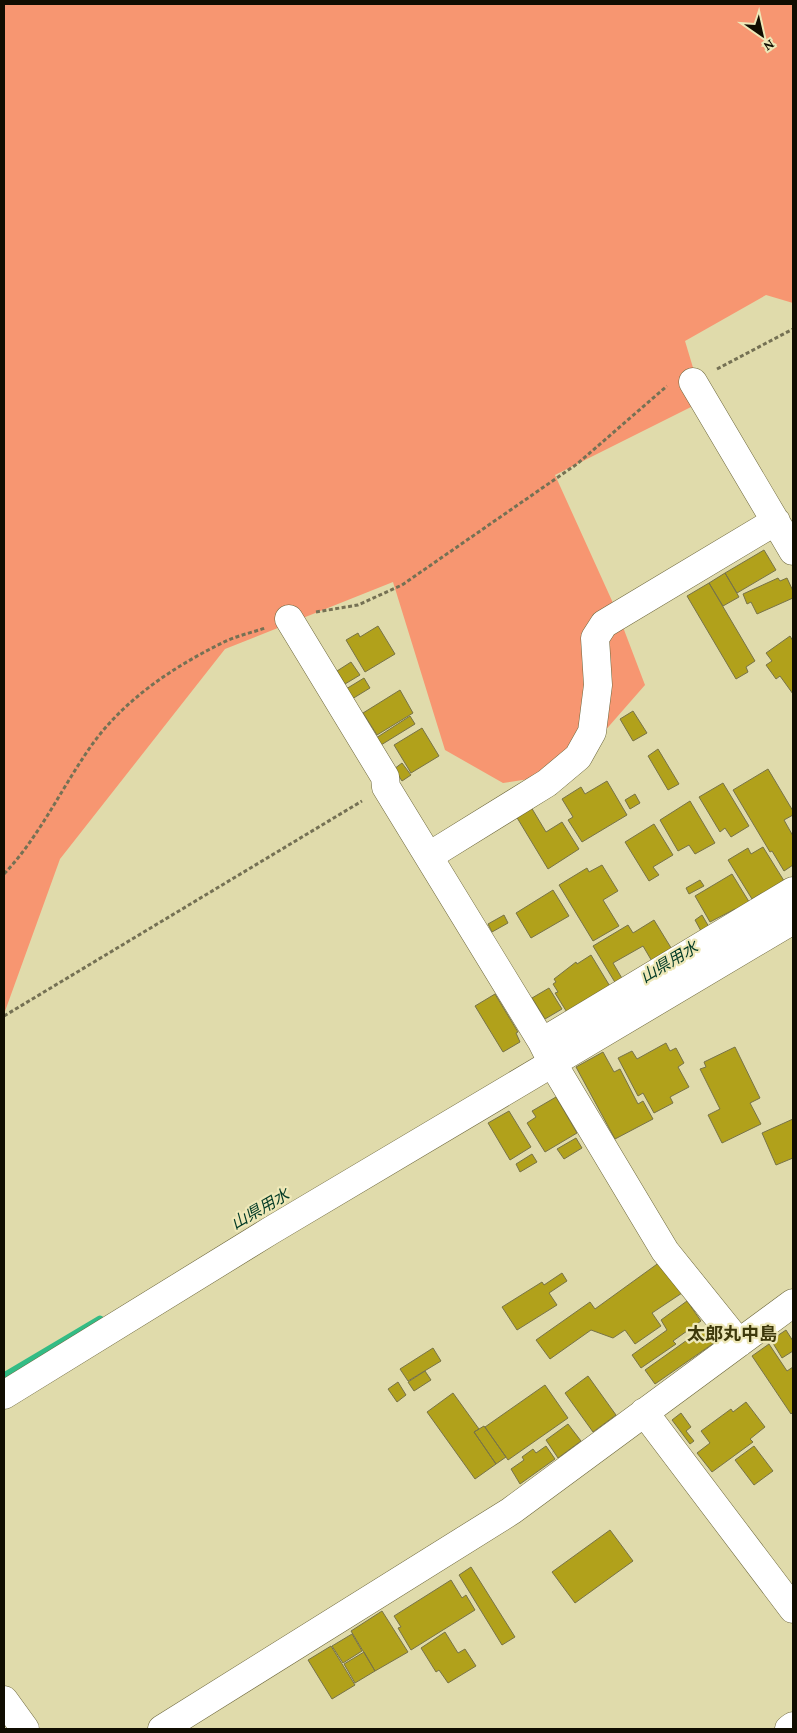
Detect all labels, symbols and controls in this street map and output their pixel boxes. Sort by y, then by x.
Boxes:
north arrow [737,10,787,60]
text: N [760,36,778,55]
water label: 山県用水 [637,937,703,986]
water label: 山県用水 [228,1185,294,1232]
district label: 太郎丸中島 [687,1324,777,1344]

